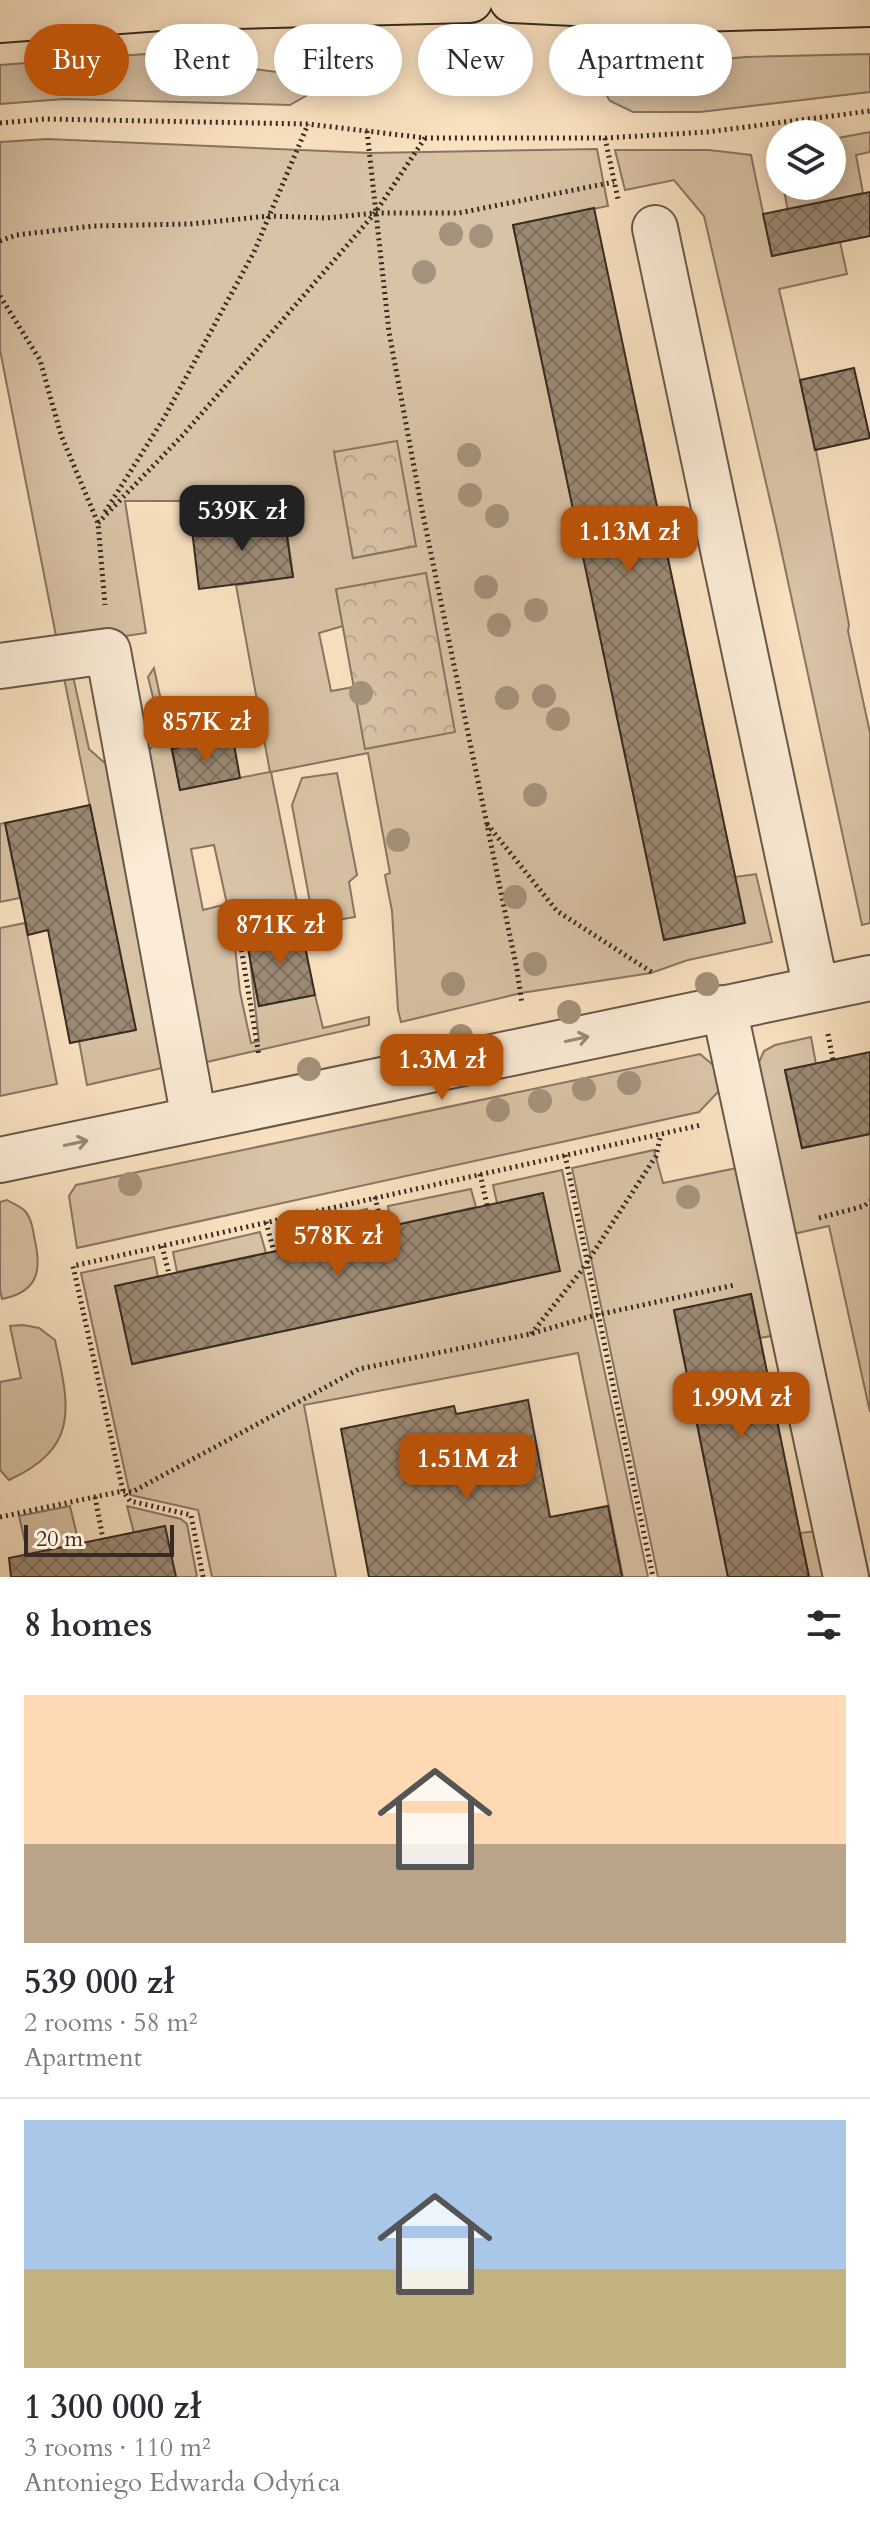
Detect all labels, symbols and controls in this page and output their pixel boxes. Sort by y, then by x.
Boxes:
chip: Buy [24,24,129,96]
chip: Rent [145,24,258,96]
chip: Filters [274,24,402,96]
chip: New [418,24,533,96]
chip: Apartment [549,24,732,96]
map controls [766,120,846,200]
button: layers [766,120,846,200]
pin: 539K zł [168,485,316,553]
text: 539K zł [197,493,287,528]
pin: 1.13M zł [546,506,712,574]
text: 1.13M zł [579,514,679,549]
pin: 857K zł [132,696,280,764]
text: 857K zł [161,704,251,739]
pin: 871K zł [206,899,354,967]
text: 871K zł [235,907,325,942]
one-way arrow [564,1031,590,1046]
pin: 1.3M zł [368,1034,516,1102]
text: 1.3M zł [398,1042,486,1077]
one-way arrow [63,1135,89,1150]
pin: 578K zł [264,1210,412,1278]
text: 578K zł [293,1218,383,1253]
pin: 1.99M zł [658,1372,824,1440]
text: 1.99M zł [691,1380,791,1415]
pin: 1.51M zł [384,1433,550,1501]
text: 1.51M zł [417,1441,517,1476]
scale bar [24,1521,174,1557]
text: 20 m [36,1524,83,1554]
text: 8 homes [24,1602,152,1648]
icon: filters [802,1603,846,1647]
icon: home [363,1747,507,1891]
text: 539 000 zł [24,1959,174,2005]
text: 2 rooms · 58 m² [24,2005,197,2040]
text: Apartment [24,2040,142,2075]
icon: home [363,2172,507,2316]
text: 1 300 000 zł [24,2384,201,2430]
text: 3 rooms · 110 m² [24,2430,211,2465]
text: Antoniego Edwarda Odyńca [24,2465,341,2500]

